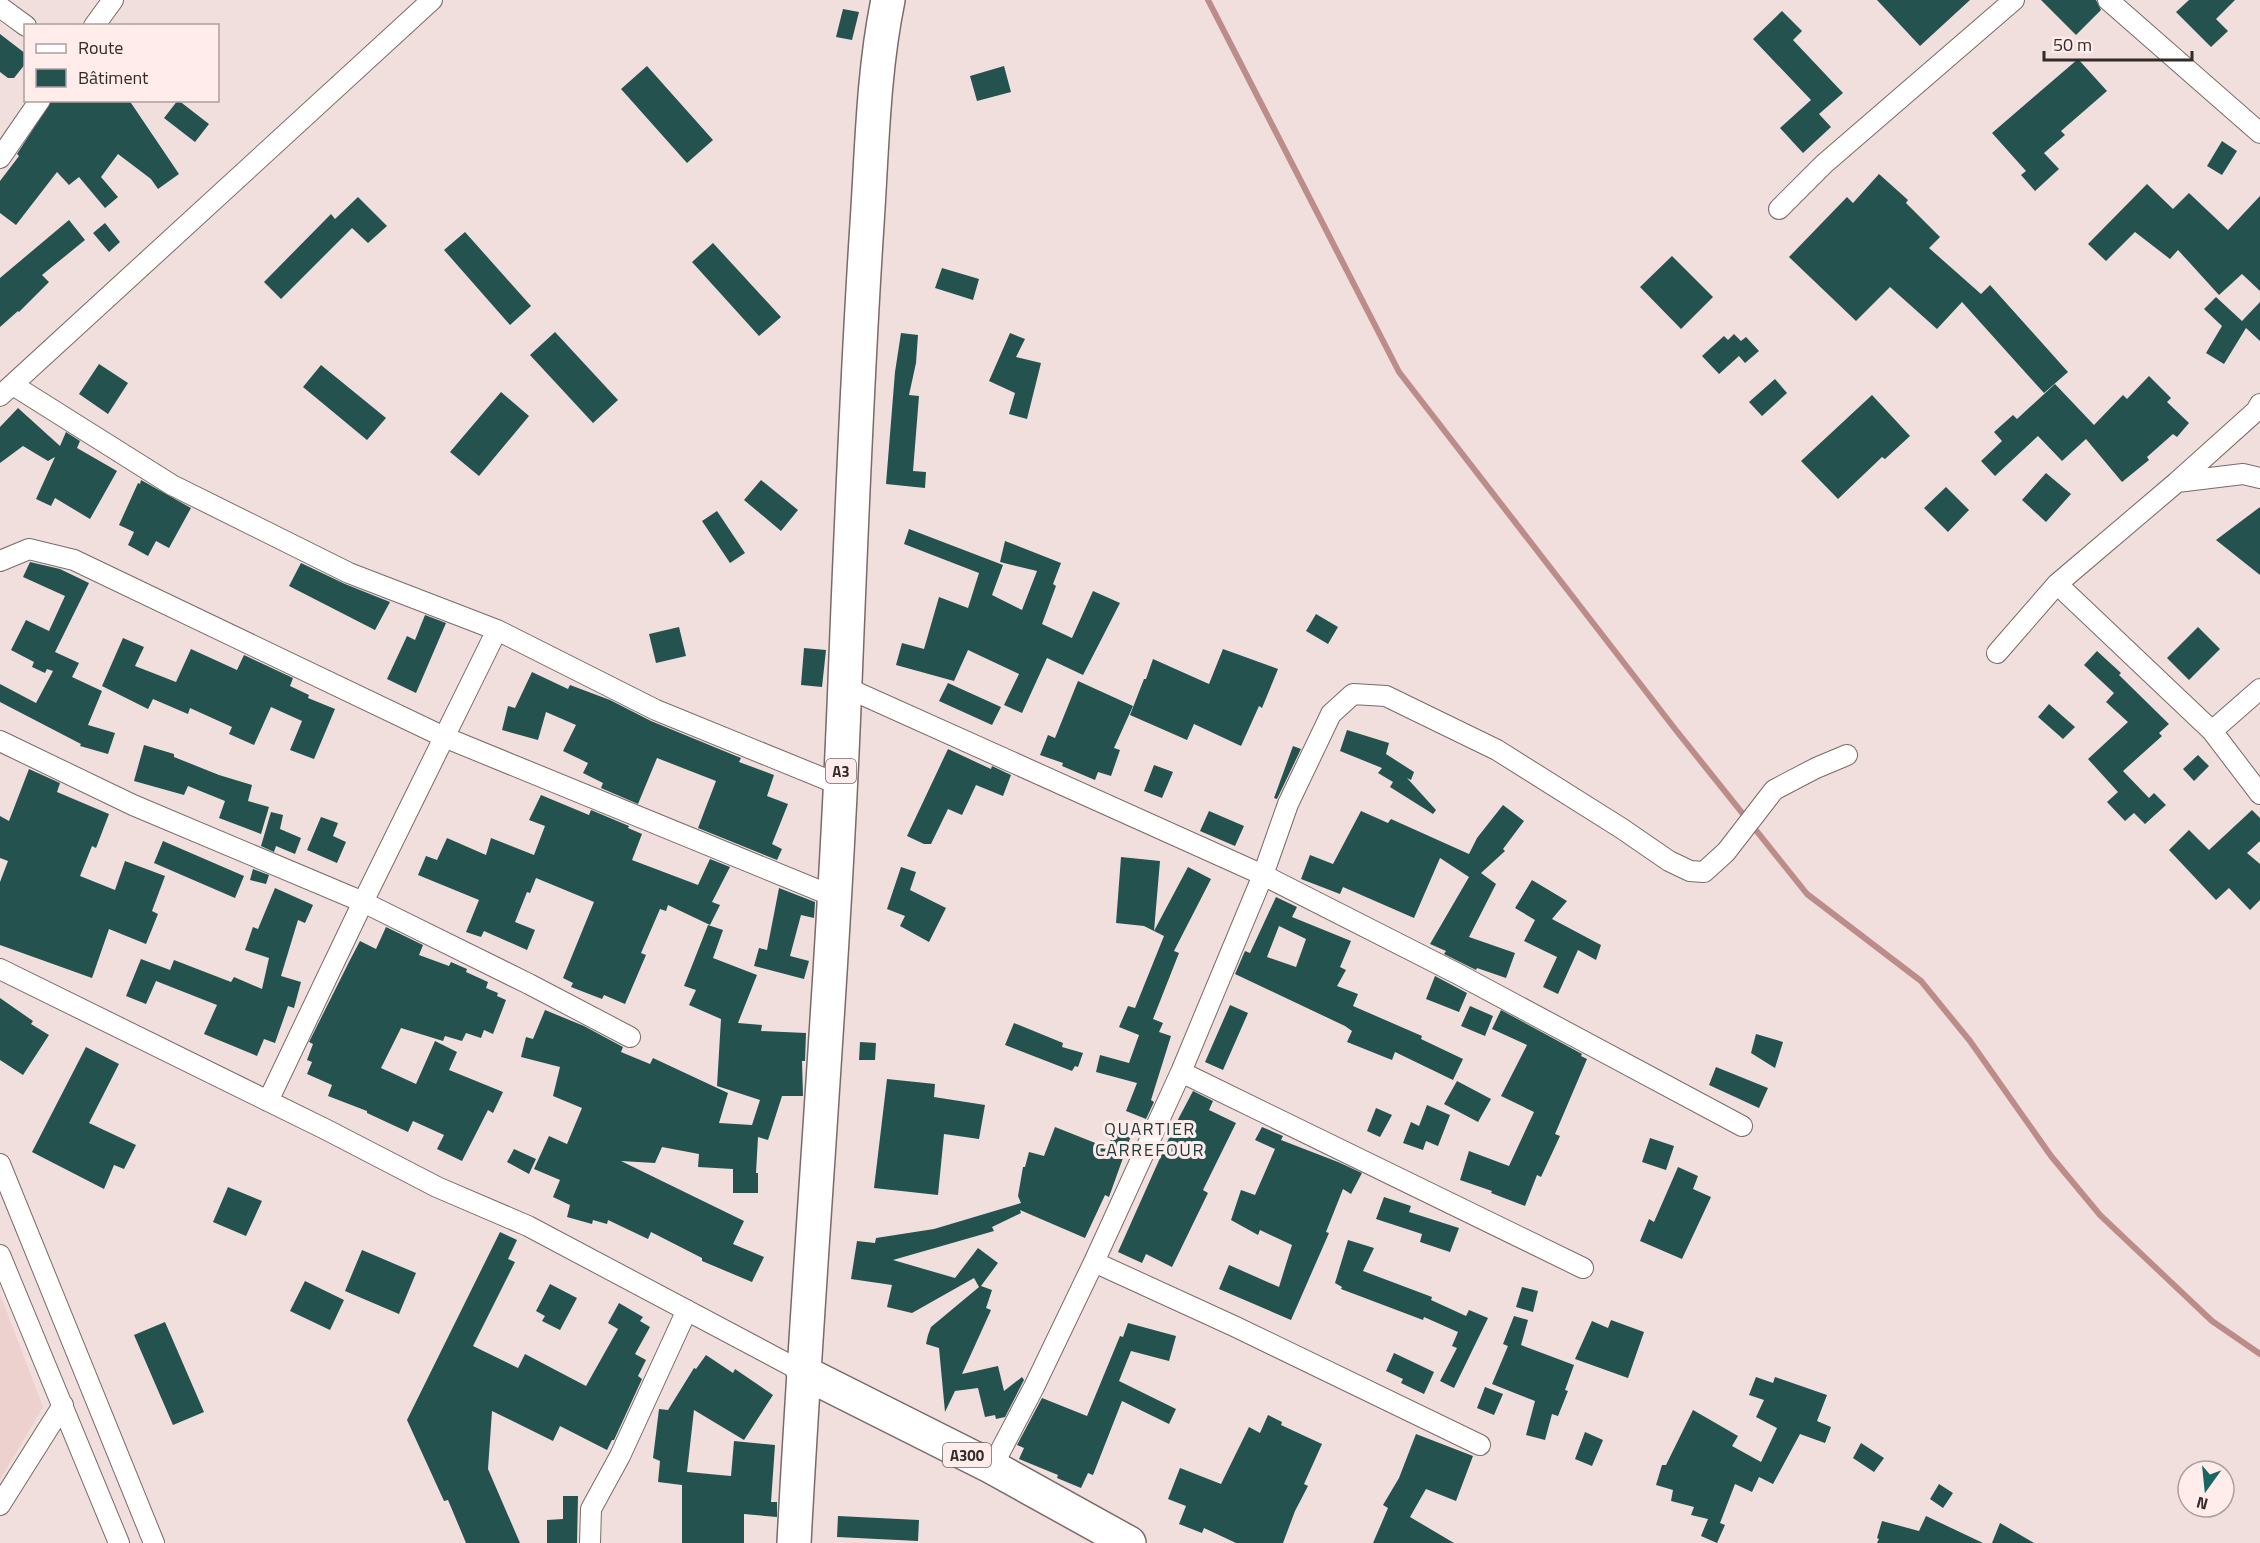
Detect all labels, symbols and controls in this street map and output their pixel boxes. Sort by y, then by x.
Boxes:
legend [24,24,219,102]
scale bar [2044,24,2192,62]
text: 50 m [2053,31,2092,58]
text: Route [78,34,123,61]
text: Bâtiment [78,64,149,91]
road number: A3 [826,759,856,783]
district label: QUARTIER CARREFOUR [1095,1115,1205,1163]
road number: A300 [943,1443,991,1467]
north arrow [2176,1459,2236,1519]
text: N [2194,1490,2211,1517]

